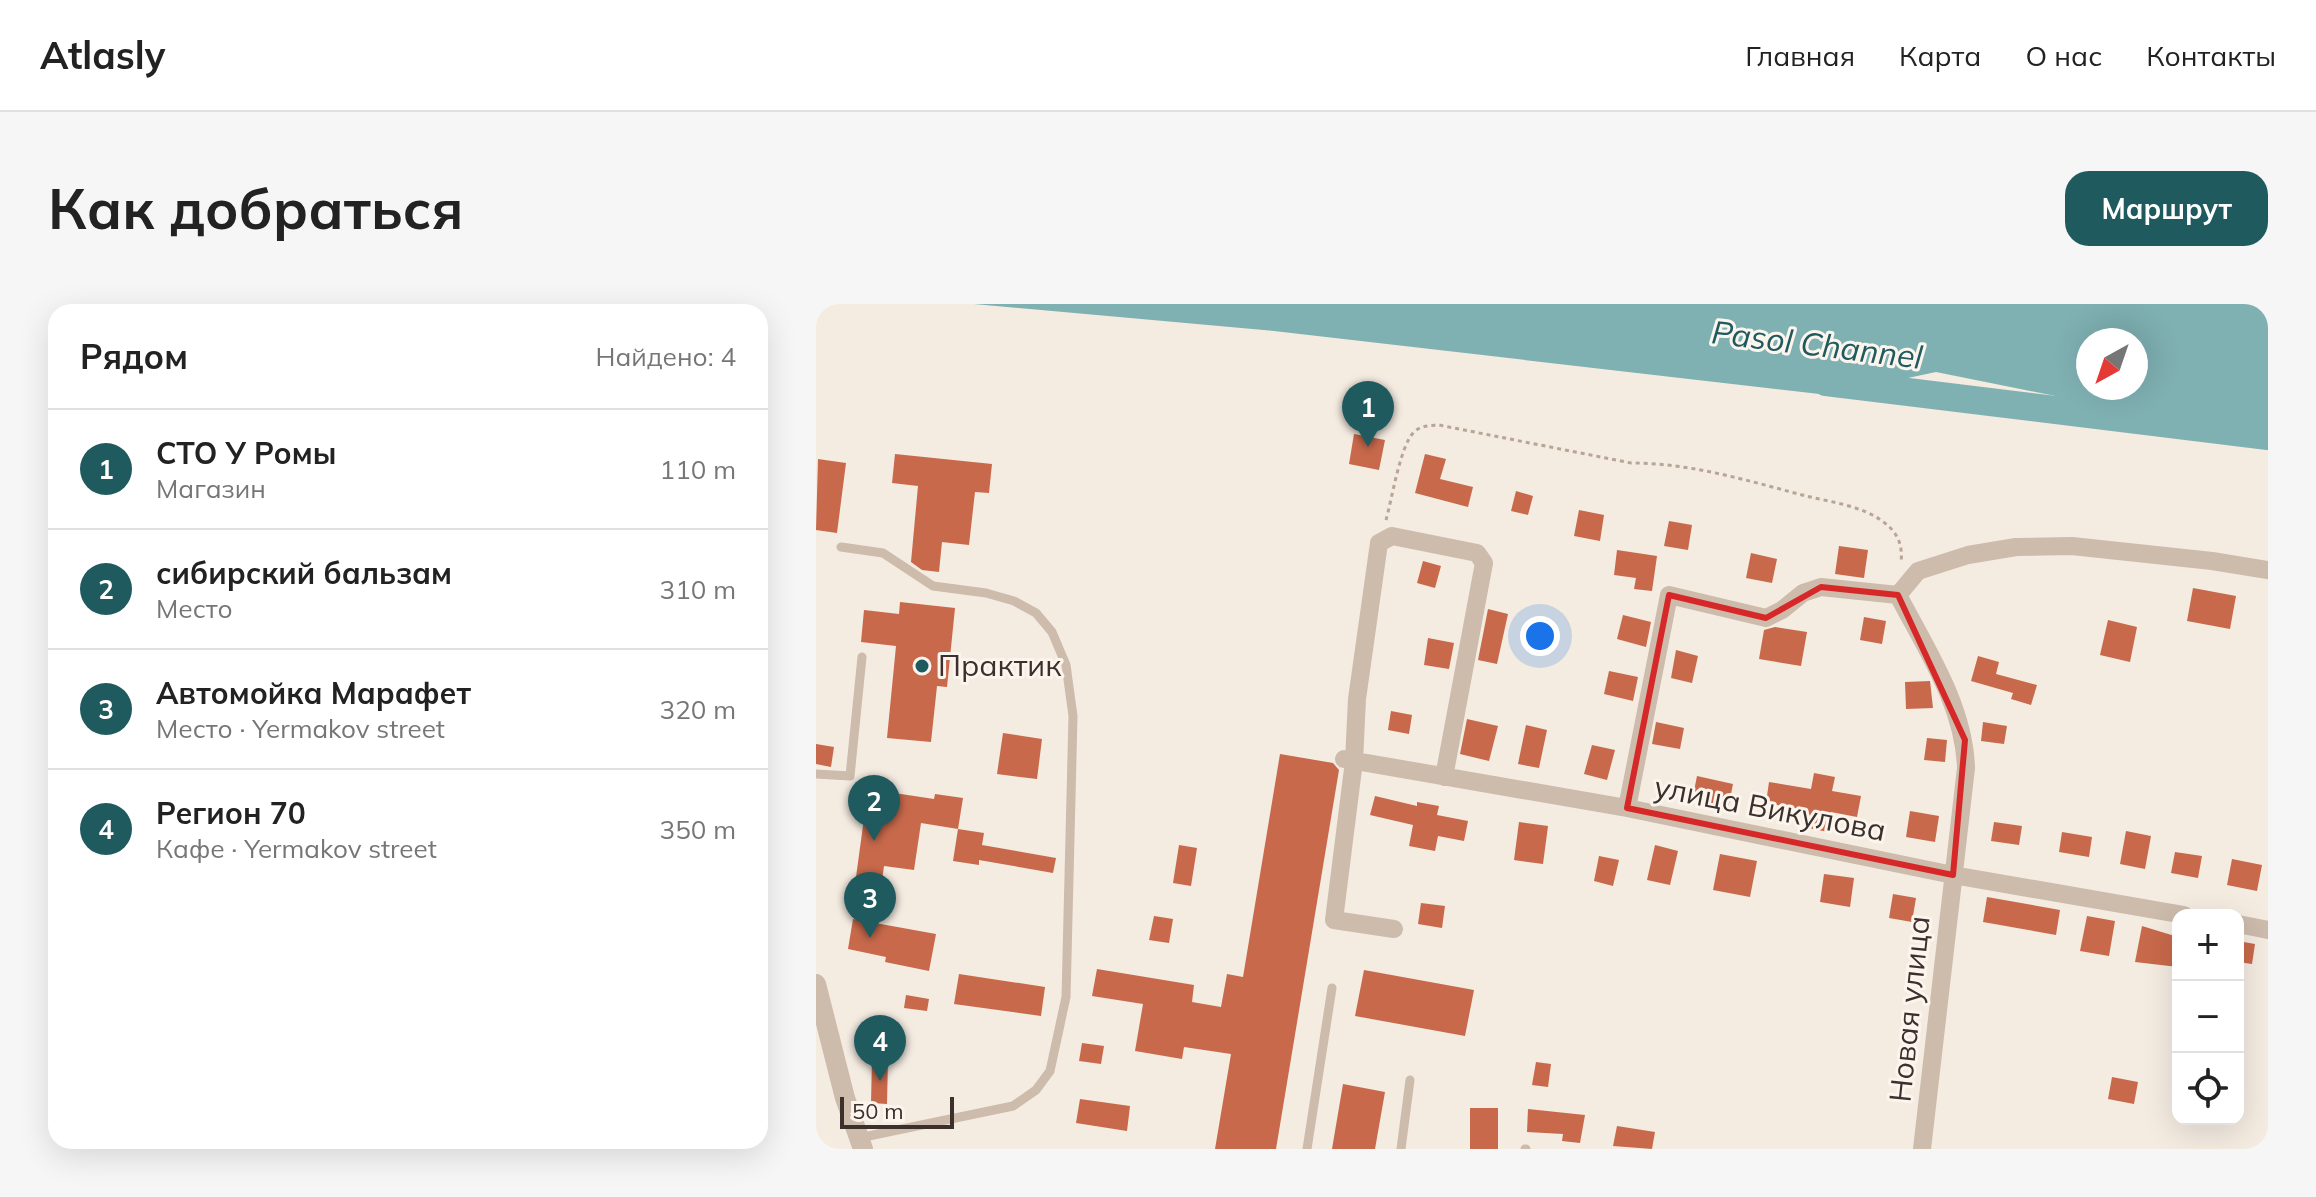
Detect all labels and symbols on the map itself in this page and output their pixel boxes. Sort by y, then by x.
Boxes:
water label: Pasol Channel [1710,311,1925,377]
north arrow [2076,328,2148,400]
pin: 1 [1342,381,1394,447]
your location [1520,616,1560,656]
place label: Практик [938,646,1062,684]
marker: Практик [913,657,931,675]
street label: улица Викулова [1651,767,1889,849]
pin: 2 [848,775,900,841]
pin: 3 [844,872,896,938]
street label: Новая улица [1880,914,1938,1104]
pin: 4 [854,1015,906,1081]
scale bar [840,1093,954,1129]

